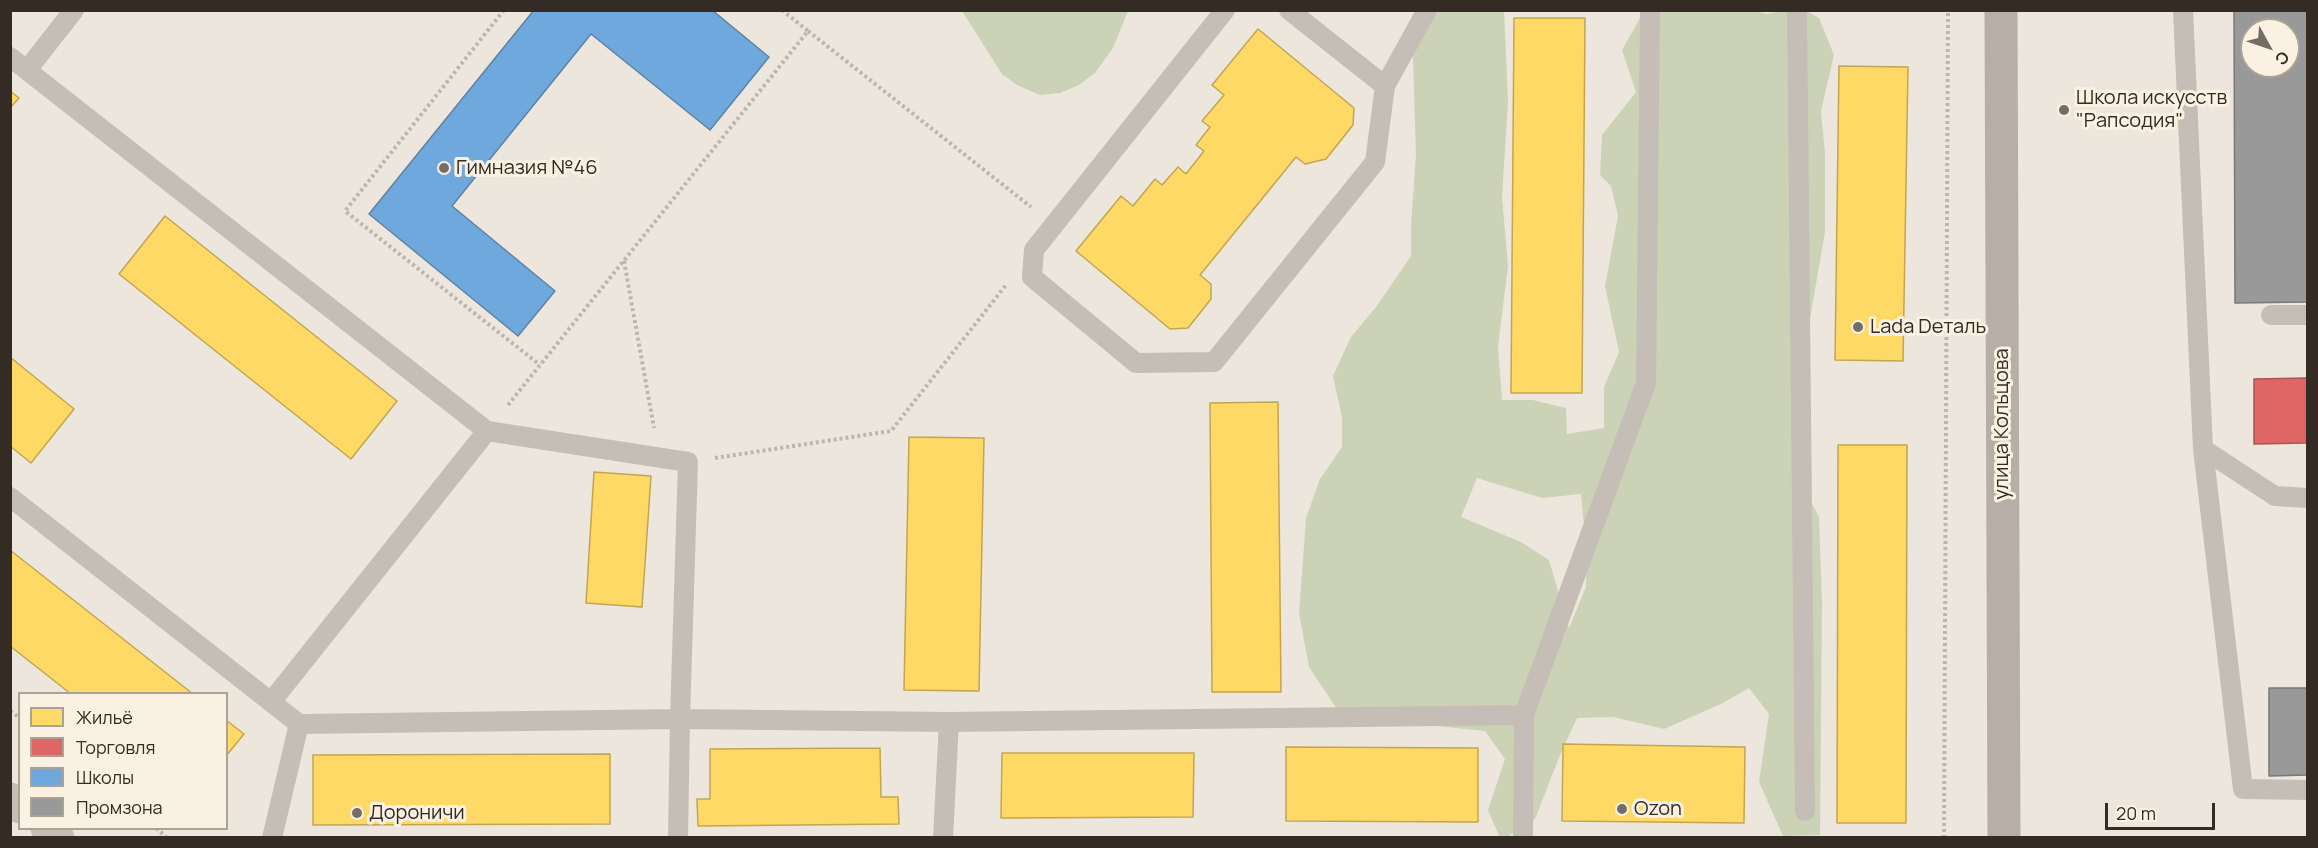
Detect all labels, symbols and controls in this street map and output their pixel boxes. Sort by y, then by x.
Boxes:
north arrow [2240,18,2300,78]
text: С [2270,47,2294,70]
place label: Школа искусств "Рапсодия" [2076,86,2227,133]
marker: Школа искусств "Рапсодия" [2057,103,2071,117]
place label: Гимназия №46 [456,156,598,180]
marker: Гимназия №46 [437,161,451,175]
place label: Lada Dеталь [1870,315,1986,339]
marker: Lada Dеталь [1851,320,1865,334]
street label: улица Кольцова [1990,348,2014,500]
legend [18,692,228,830]
text: Жильё [76,705,133,729]
text: Торговля [76,735,155,759]
text: Школы [76,765,134,789]
scale bar [2108,791,2218,829]
text: Промзона [76,795,163,819]
place label: Ozon [1634,797,1682,821]
place label: Дороничи [369,801,465,825]
text: 20 m [2116,801,2156,825]
marker: Ozon [1615,802,1629,816]
marker: Дороничи [350,806,364,820]

